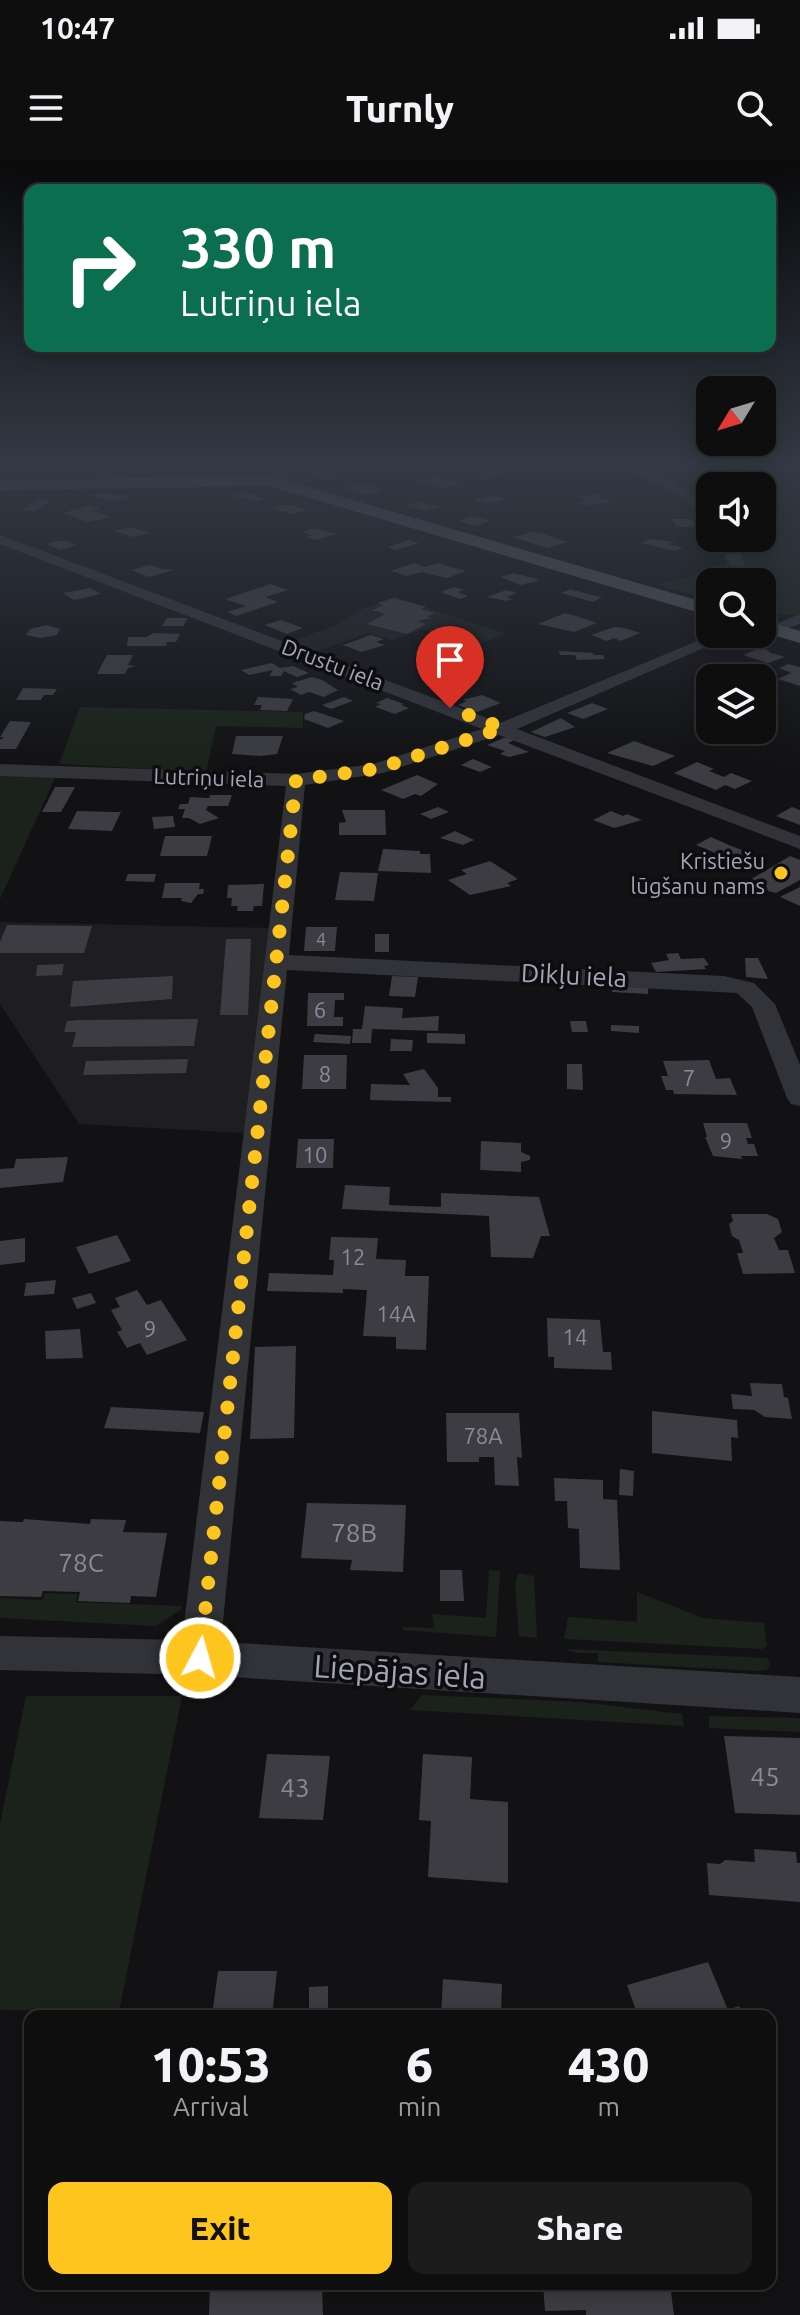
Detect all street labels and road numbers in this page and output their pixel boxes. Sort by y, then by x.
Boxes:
street label: Drustu iela [279,633,387,695]
street label: Lutriņu iela [153,763,265,791]
street label: Dikļu iela [520,958,628,992]
street label: Liepājas iela [313,1647,487,1695]

